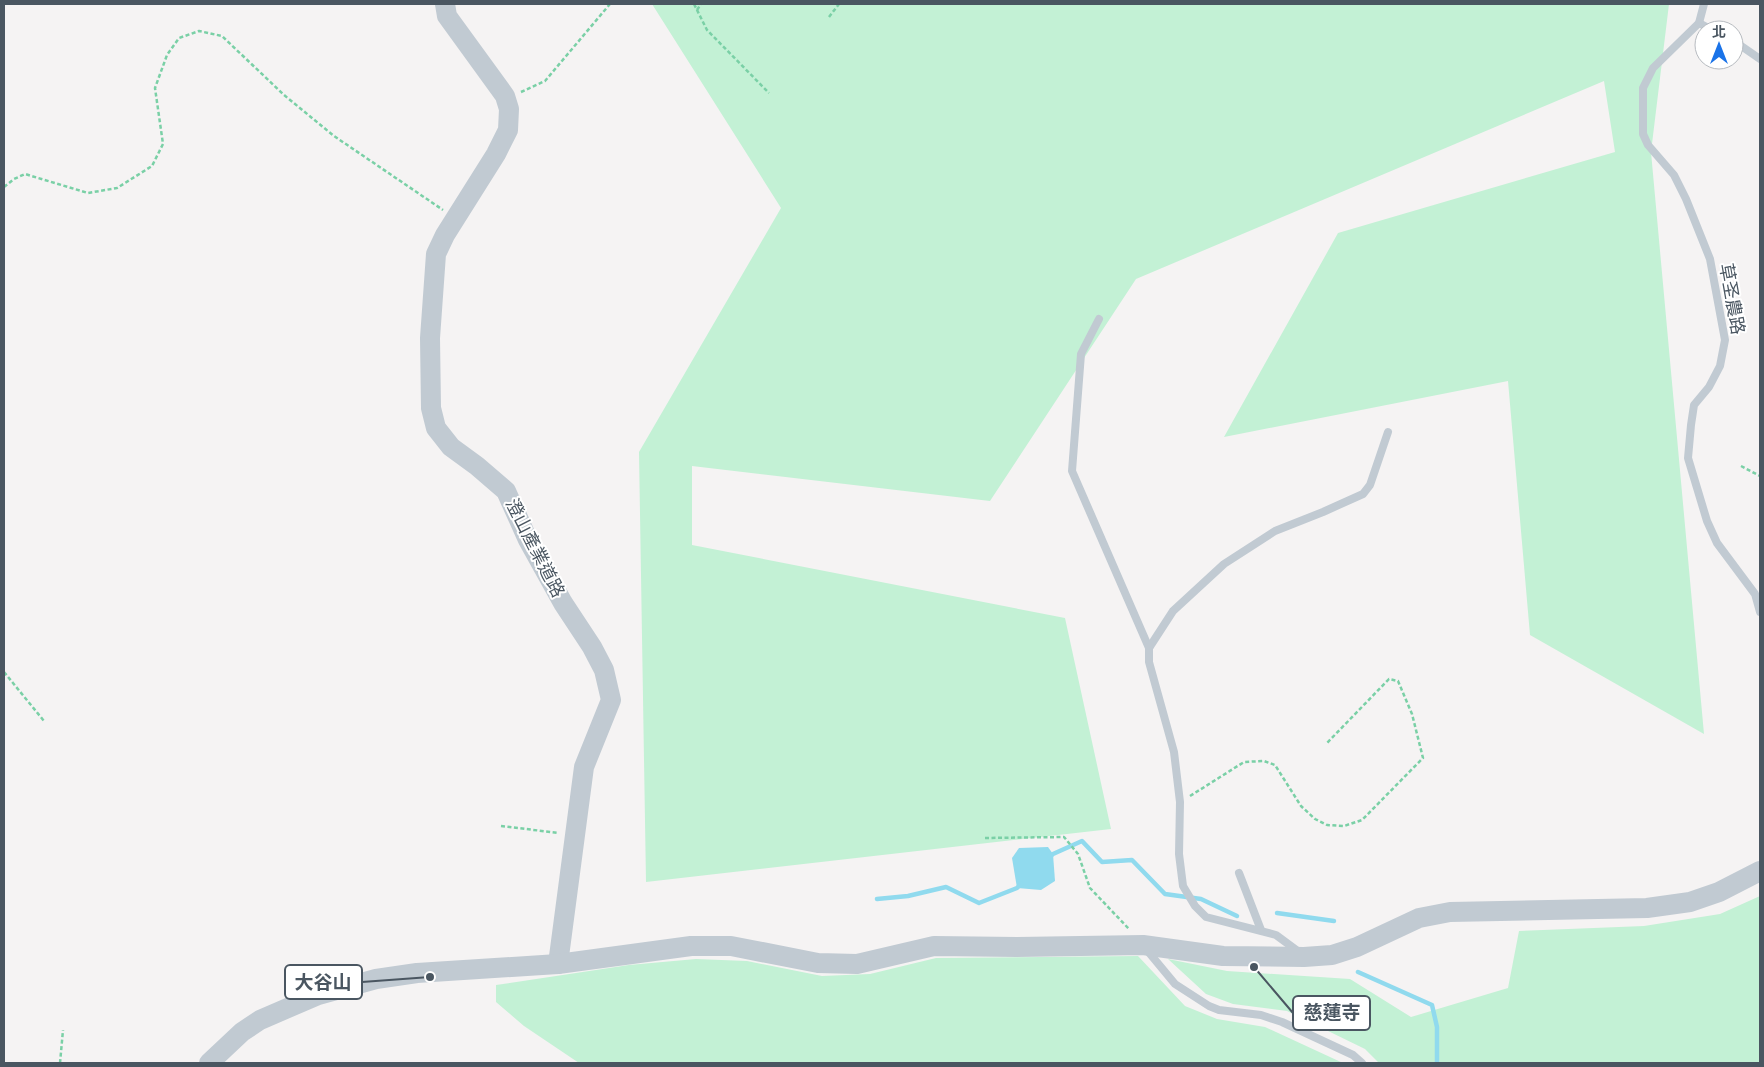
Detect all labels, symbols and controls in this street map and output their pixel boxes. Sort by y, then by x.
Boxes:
north arrow [1694,20,1744,70]
text: 北 [1712,22,1726,41]
street label: 草圣農路 [1715,261,1751,336]
street label: 澄山產業道路 [501,494,571,601]
callout: 大谷山 [285,965,362,999]
text: 大谷山 [294,969,352,995]
callout: 慈蓮寺 [1293,996,1370,1030]
text: 慈蓮寺 [1303,999,1361,1025]

